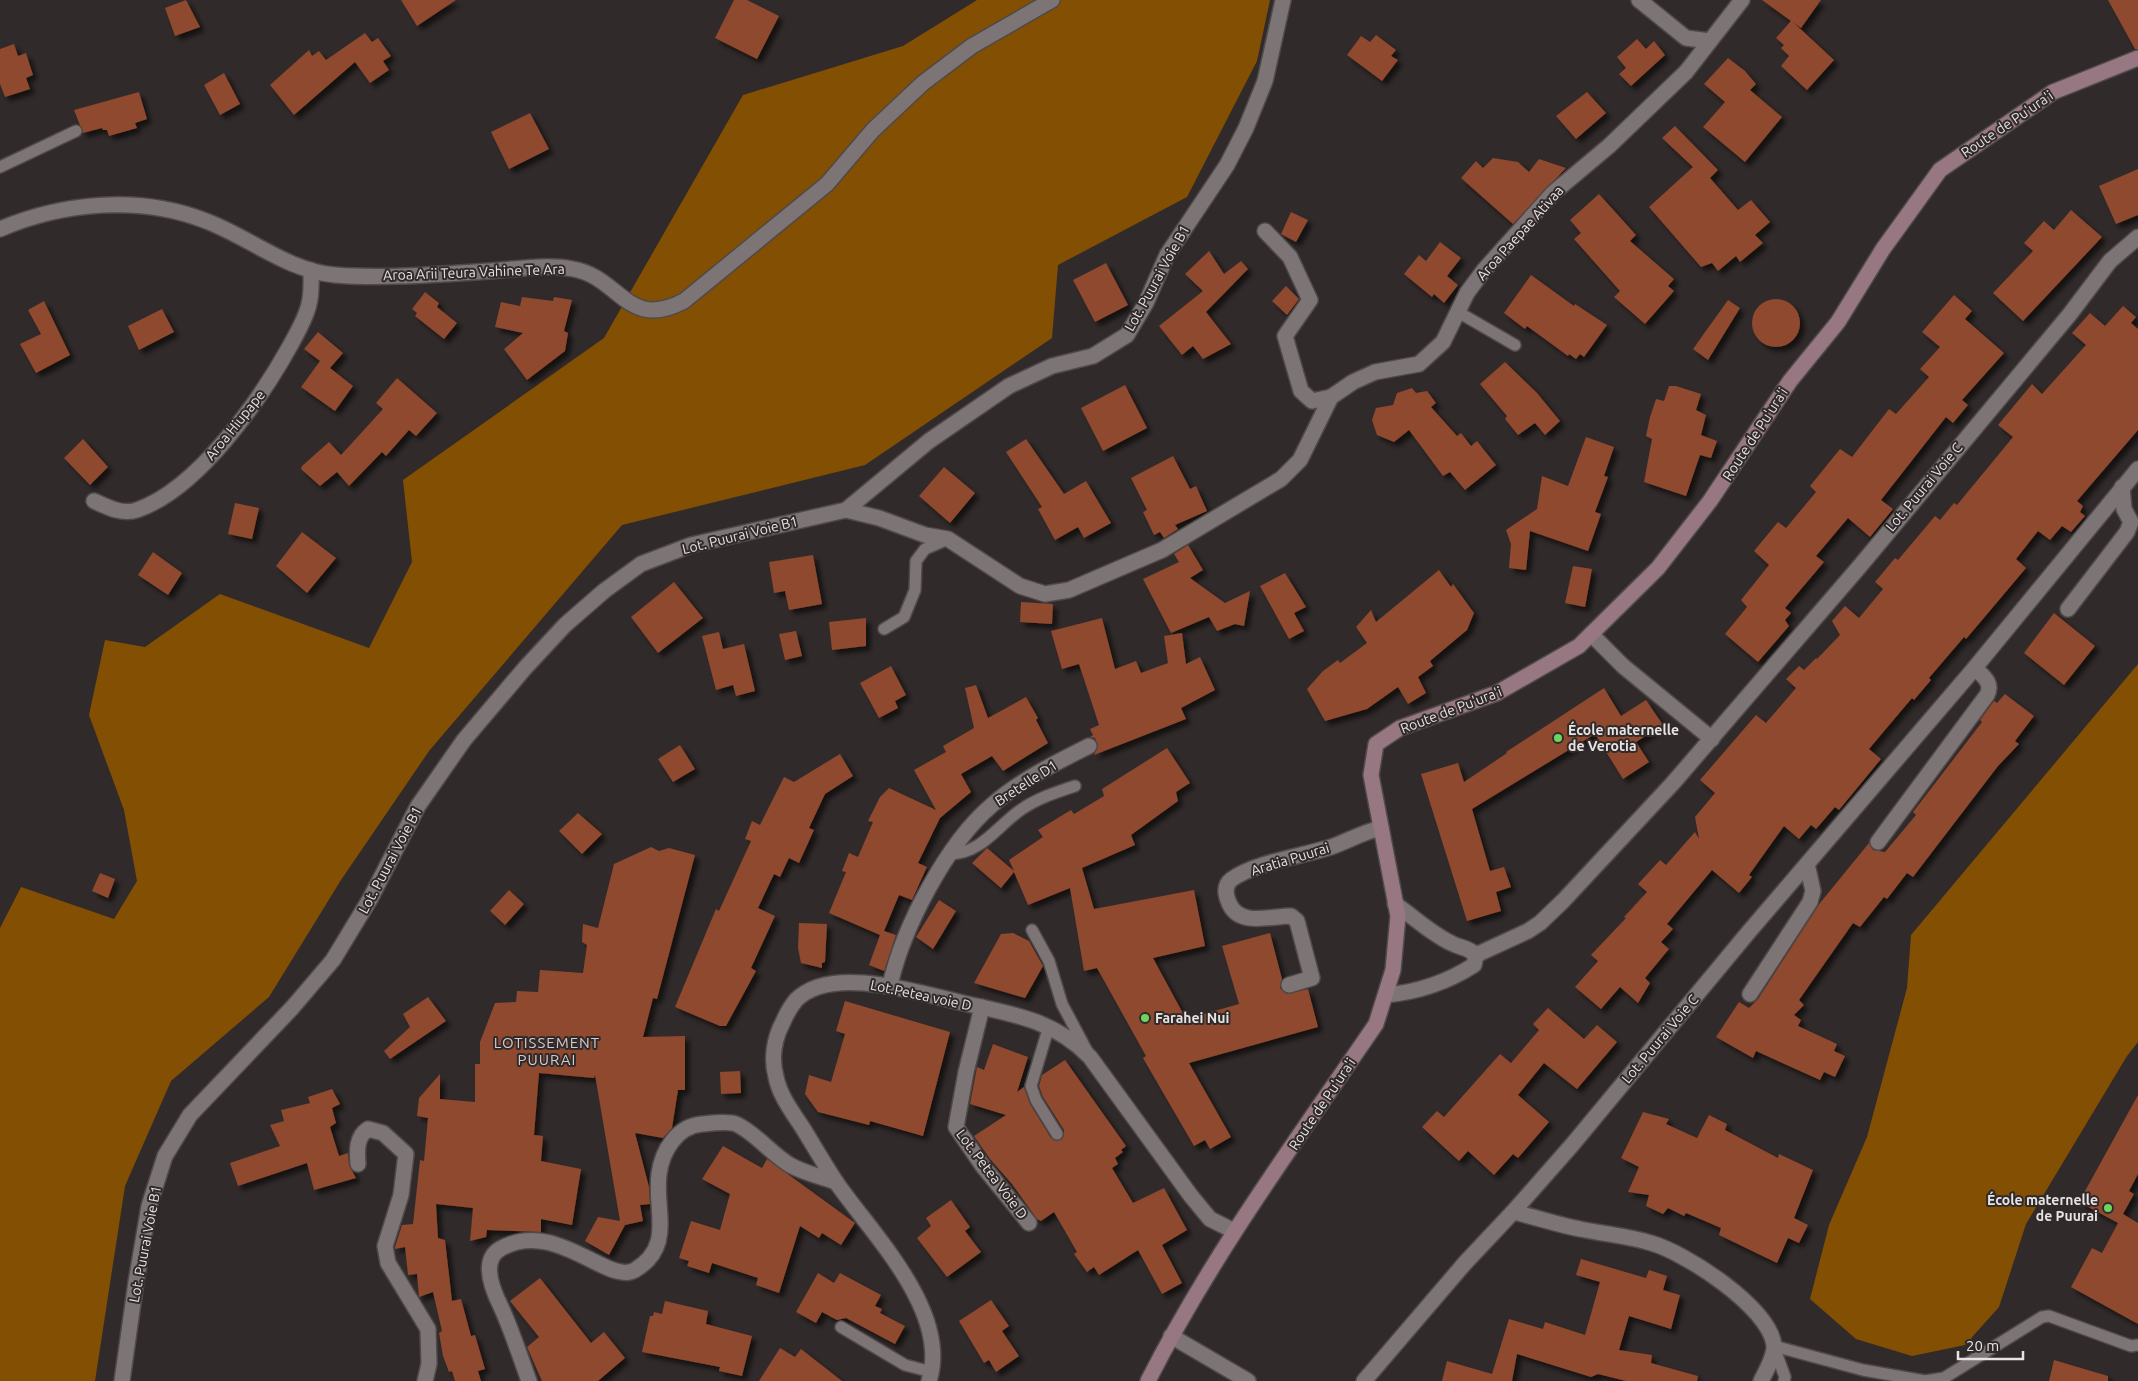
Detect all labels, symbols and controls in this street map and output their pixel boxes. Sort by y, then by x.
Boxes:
street label: Route de Pu'ura'i [1958,87,2056,161]
street label: Aroa Paepae Ativaa [1473,182,1567,284]
street label: Lot. Puurai Voie B1 [1121,222,1193,334]
street label: Aroa Arii Teura Vahine Te Ara [383,261,565,283]
street label: Route de Pu'ura'i [1719,385,1791,483]
street label: Aroa Hiupape [202,387,268,463]
street label: Lot. Puurai Voie C [1882,439,1966,535]
street label: Lot. Puurai Voie B1 [680,513,800,557]
street label: Route de Pu'ura'i [1398,683,1504,737]
place label: École maternelle de Verotia [1568,721,1679,754]
marker: École maternelle de Verotia [1552,732,1564,744]
street label: Bretelle D1 [992,757,1060,809]
street label: Lot. Puurai Voie B1 [355,804,425,916]
street label: Aratia Puurai [1249,839,1331,879]
street label: Lot.Petea voie D [869,976,973,1014]
street label: Lot. Puurai Voie C [1618,991,1702,1087]
place label: Farahei Nui [1155,1010,1229,1026]
marker: Farahei Nui [1139,1012,1151,1024]
district label: LOTISSEMENT PUURAI [494,1034,600,1068]
street label: Route de Pu'ura'i [1285,1055,1359,1153]
street label: Lot. Petea Voie D [953,1126,1031,1222]
street label: Lot. Puurai Voie B1 [126,1184,164,1304]
place label: École maternelle de Puurai [1987,1191,2098,1224]
marker: École maternelle de Puurai [2102,1202,2114,1214]
scale bar [1958,1328,2023,1360]
text: 20 m [1966,1337,1999,1354]

